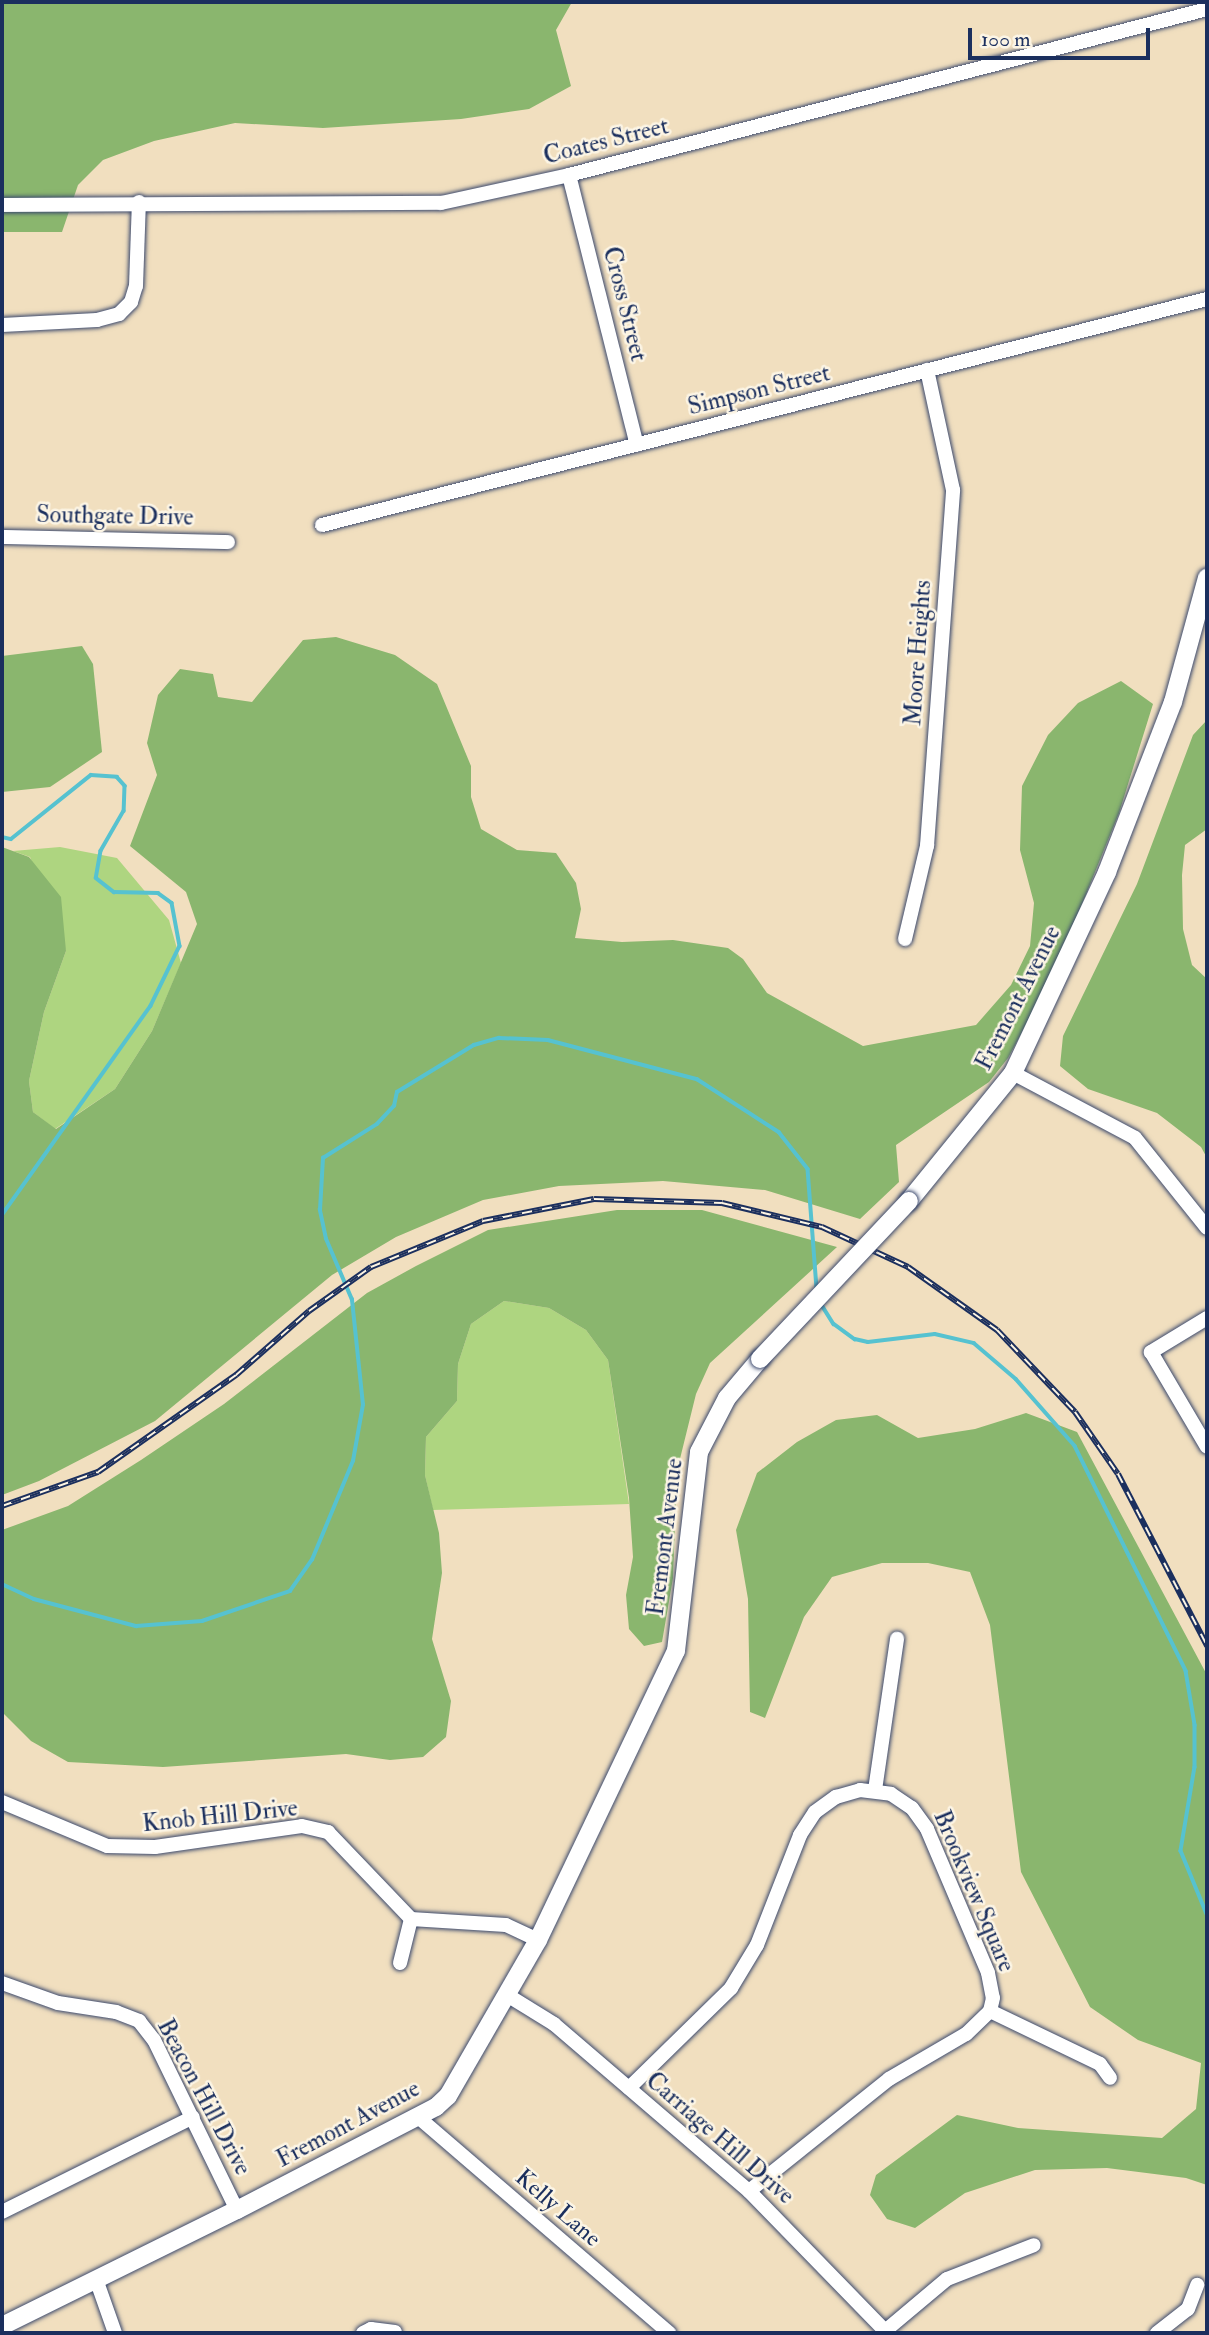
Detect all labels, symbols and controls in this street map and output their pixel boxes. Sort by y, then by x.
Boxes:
scale bar [971,14,1153,58]
text: 100 m [981,26,1031,53]
street label: Coates Street [540,112,672,170]
street label: Cross Street [597,244,653,364]
street label: Simpson Street [685,358,833,422]
street label: Southgate Drive [36,500,194,532]
street label: Moore Heights [899,579,937,727]
street label: Fremont Avenue [969,921,1067,1075]
street label: Fremont Avenue [641,1457,689,1617]
street label: Knob Hill Drive [141,1794,299,1838]
street label: Brookview Square [927,1806,1021,1976]
street label: Beacon Hill Drive [151,2014,257,2180]
street label: Carriage Hill Drive [640,2066,800,2210]
street label: Fremont Avenue [271,2074,425,2174]
street label: Kelly Lane [509,2163,607,2253]

